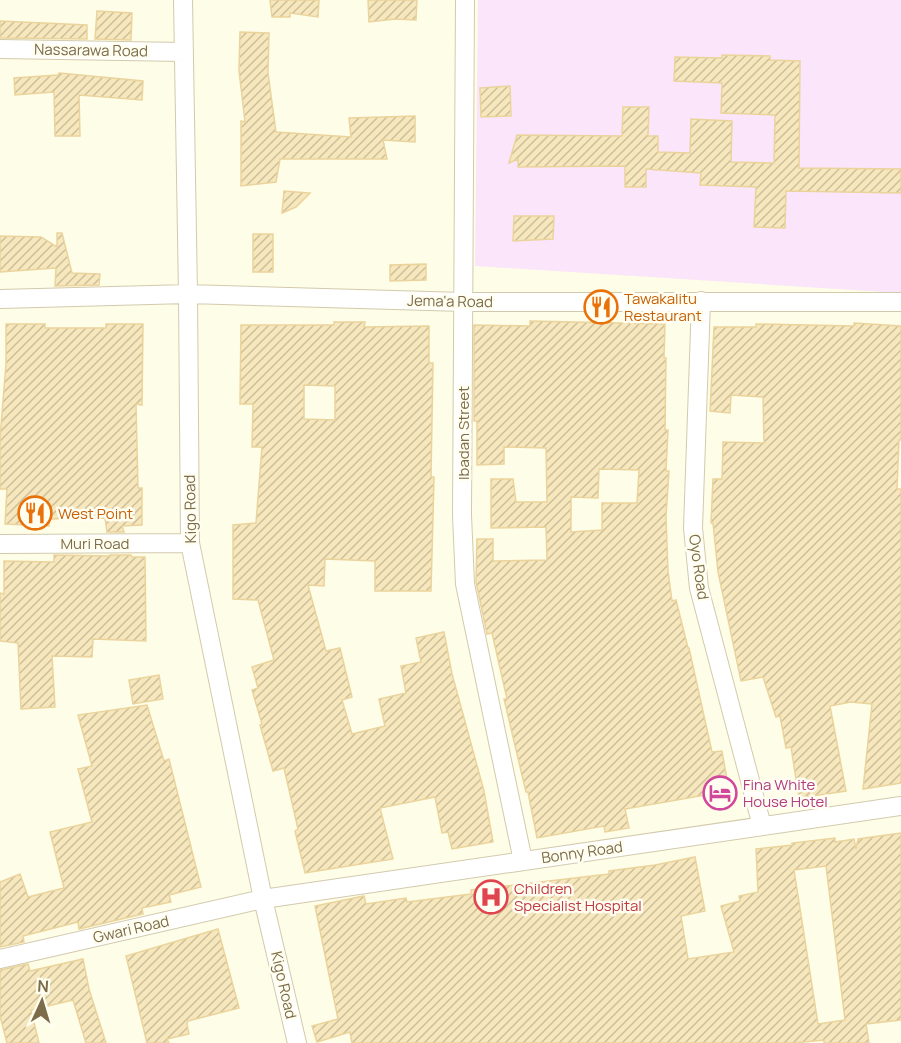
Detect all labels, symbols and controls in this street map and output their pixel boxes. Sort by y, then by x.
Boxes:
street label: Nassarawa Road [34,39,148,61]
place label: Tawakalitu Restaurant [624,288,702,326]
restaurant icon: Tawakalitu Restaurant [583,289,619,325]
street label: Jema'a Road [407,290,493,312]
street label: Ibadan Street [453,386,474,480]
street label: Kigo Road [179,474,201,544]
restaurant icon: West Point [17,495,53,531]
place label: West Point [58,503,133,524]
street label: Muri Road [61,533,129,554]
street label: Oyo Road [684,533,714,601]
place label: Fina White House Hotel [743,774,828,812]
hotel icon: Fina White House Hotel [702,775,738,811]
street label: Bonny Road [540,836,624,868]
place label: Children Specialist Hospital [514,878,642,916]
hospital icon: Children Specialist Hospital [473,879,509,915]
street label: Gwari Road [91,910,171,948]
street label: Kigo Road [266,949,302,1021]
north arrow [12,971,72,1031]
text: N [37,975,50,997]

